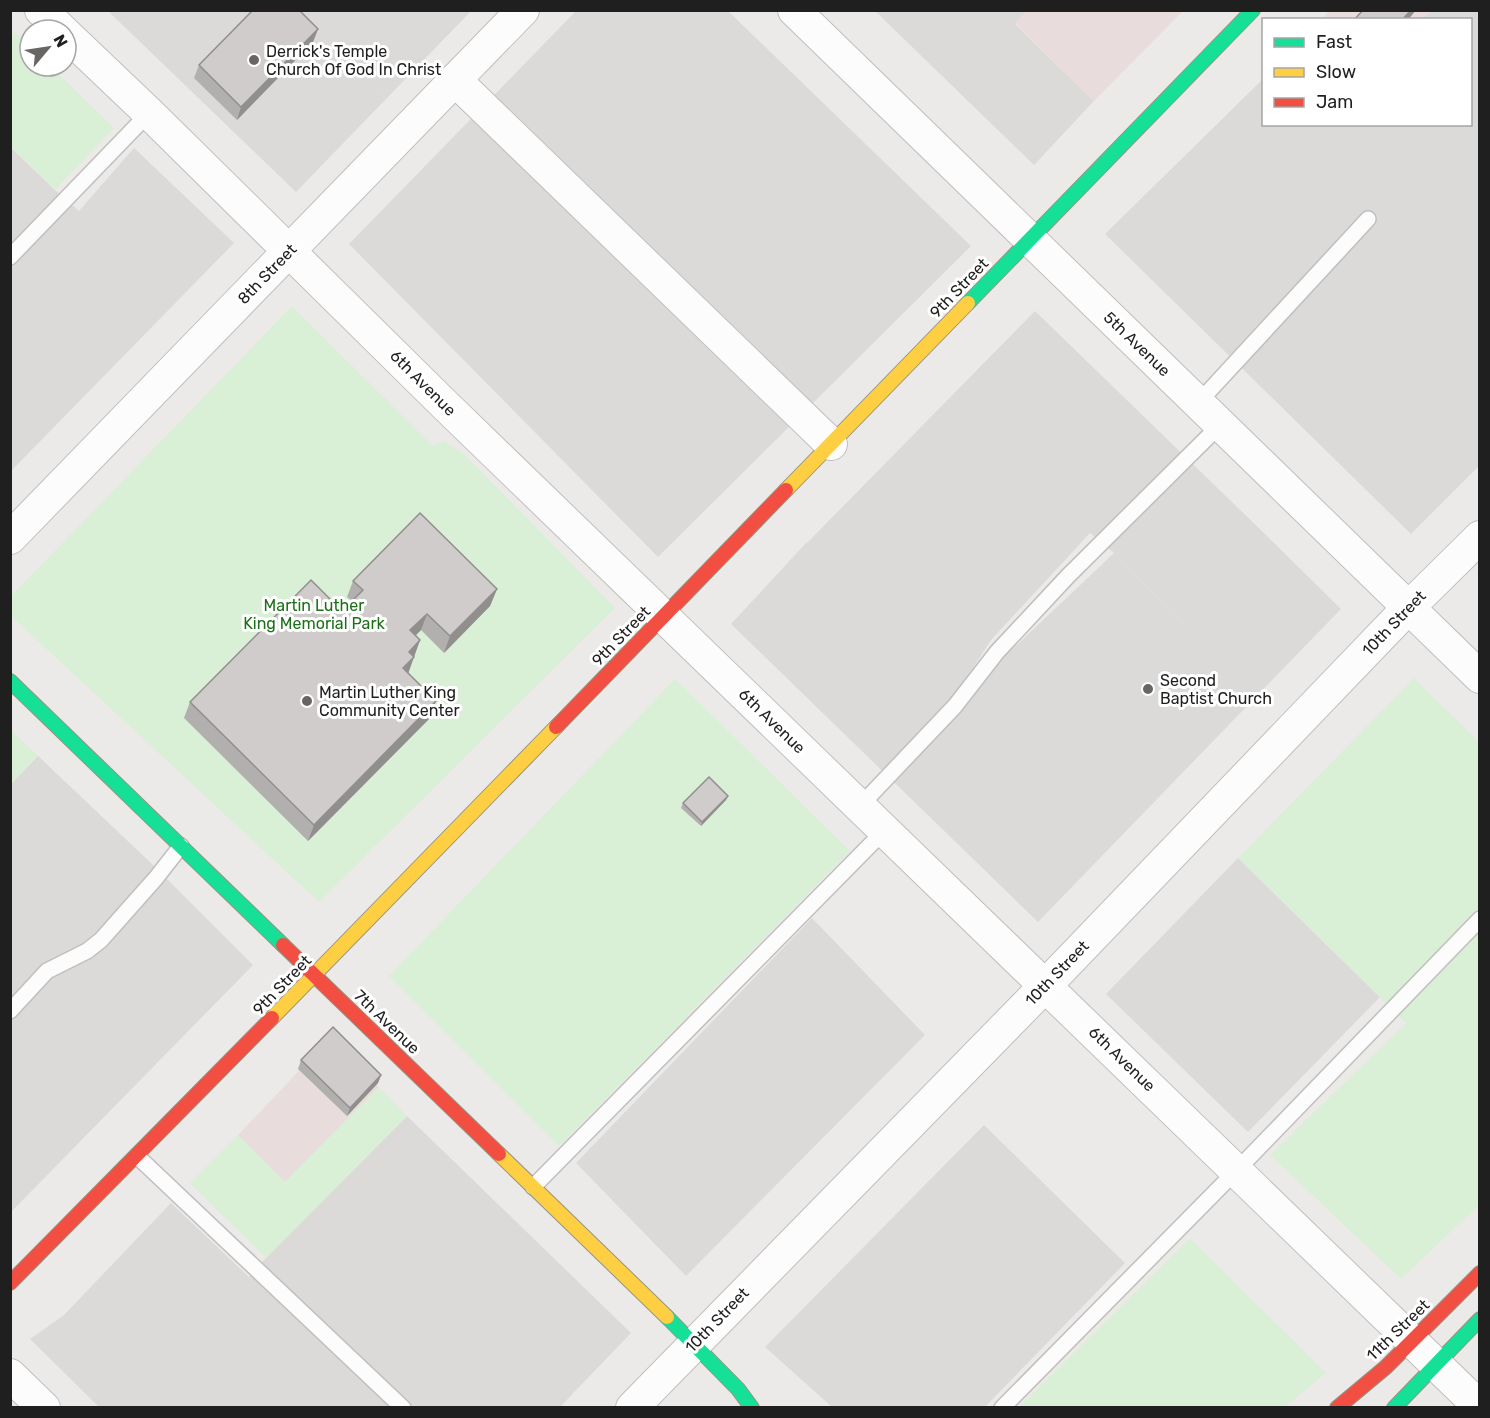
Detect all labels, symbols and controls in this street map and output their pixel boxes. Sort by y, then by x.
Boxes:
north arrow [18,18,78,78]
legend [1262,18,1472,126]
text: N [50,31,72,51]
text: Fast [1316,31,1352,53]
place label: Derrick's Temple Church Of God In Christ [266,42,441,79]
marker: Derrick's Temple Church Of God In Christ [247,53,261,67]
text: Slow [1316,61,1356,83]
text: Jam [1316,91,1353,113]
street label: 8th Street [234,240,300,308]
street label: 9th Street [926,254,992,322]
street label: 5th Avenue [1100,308,1174,380]
street label: 6th Avenue [386,346,460,420]
street label: 10th Street [1358,586,1430,660]
park label: Martin Luther King Memorial Park [243,596,386,633]
street label: 9th Street [588,602,654,670]
place label: Second Baptist Church [1160,671,1272,708]
marker: Second Baptist Church [1141,682,1155,696]
place label: Martin Luther King Community Center [319,683,460,720]
street label: 6th Avenue [735,685,809,757]
marker: Martin Luther King Community Center [300,694,314,708]
street label: 10th Street [1021,936,1093,1010]
street label: 9th Street [249,951,315,1019]
street label: 7th Avenue [350,986,424,1058]
street label: 6th Avenue [1085,1023,1159,1095]
street label: 10th Street [681,1283,753,1357]
street label: 11th Street [1363,1295,1433,1365]

